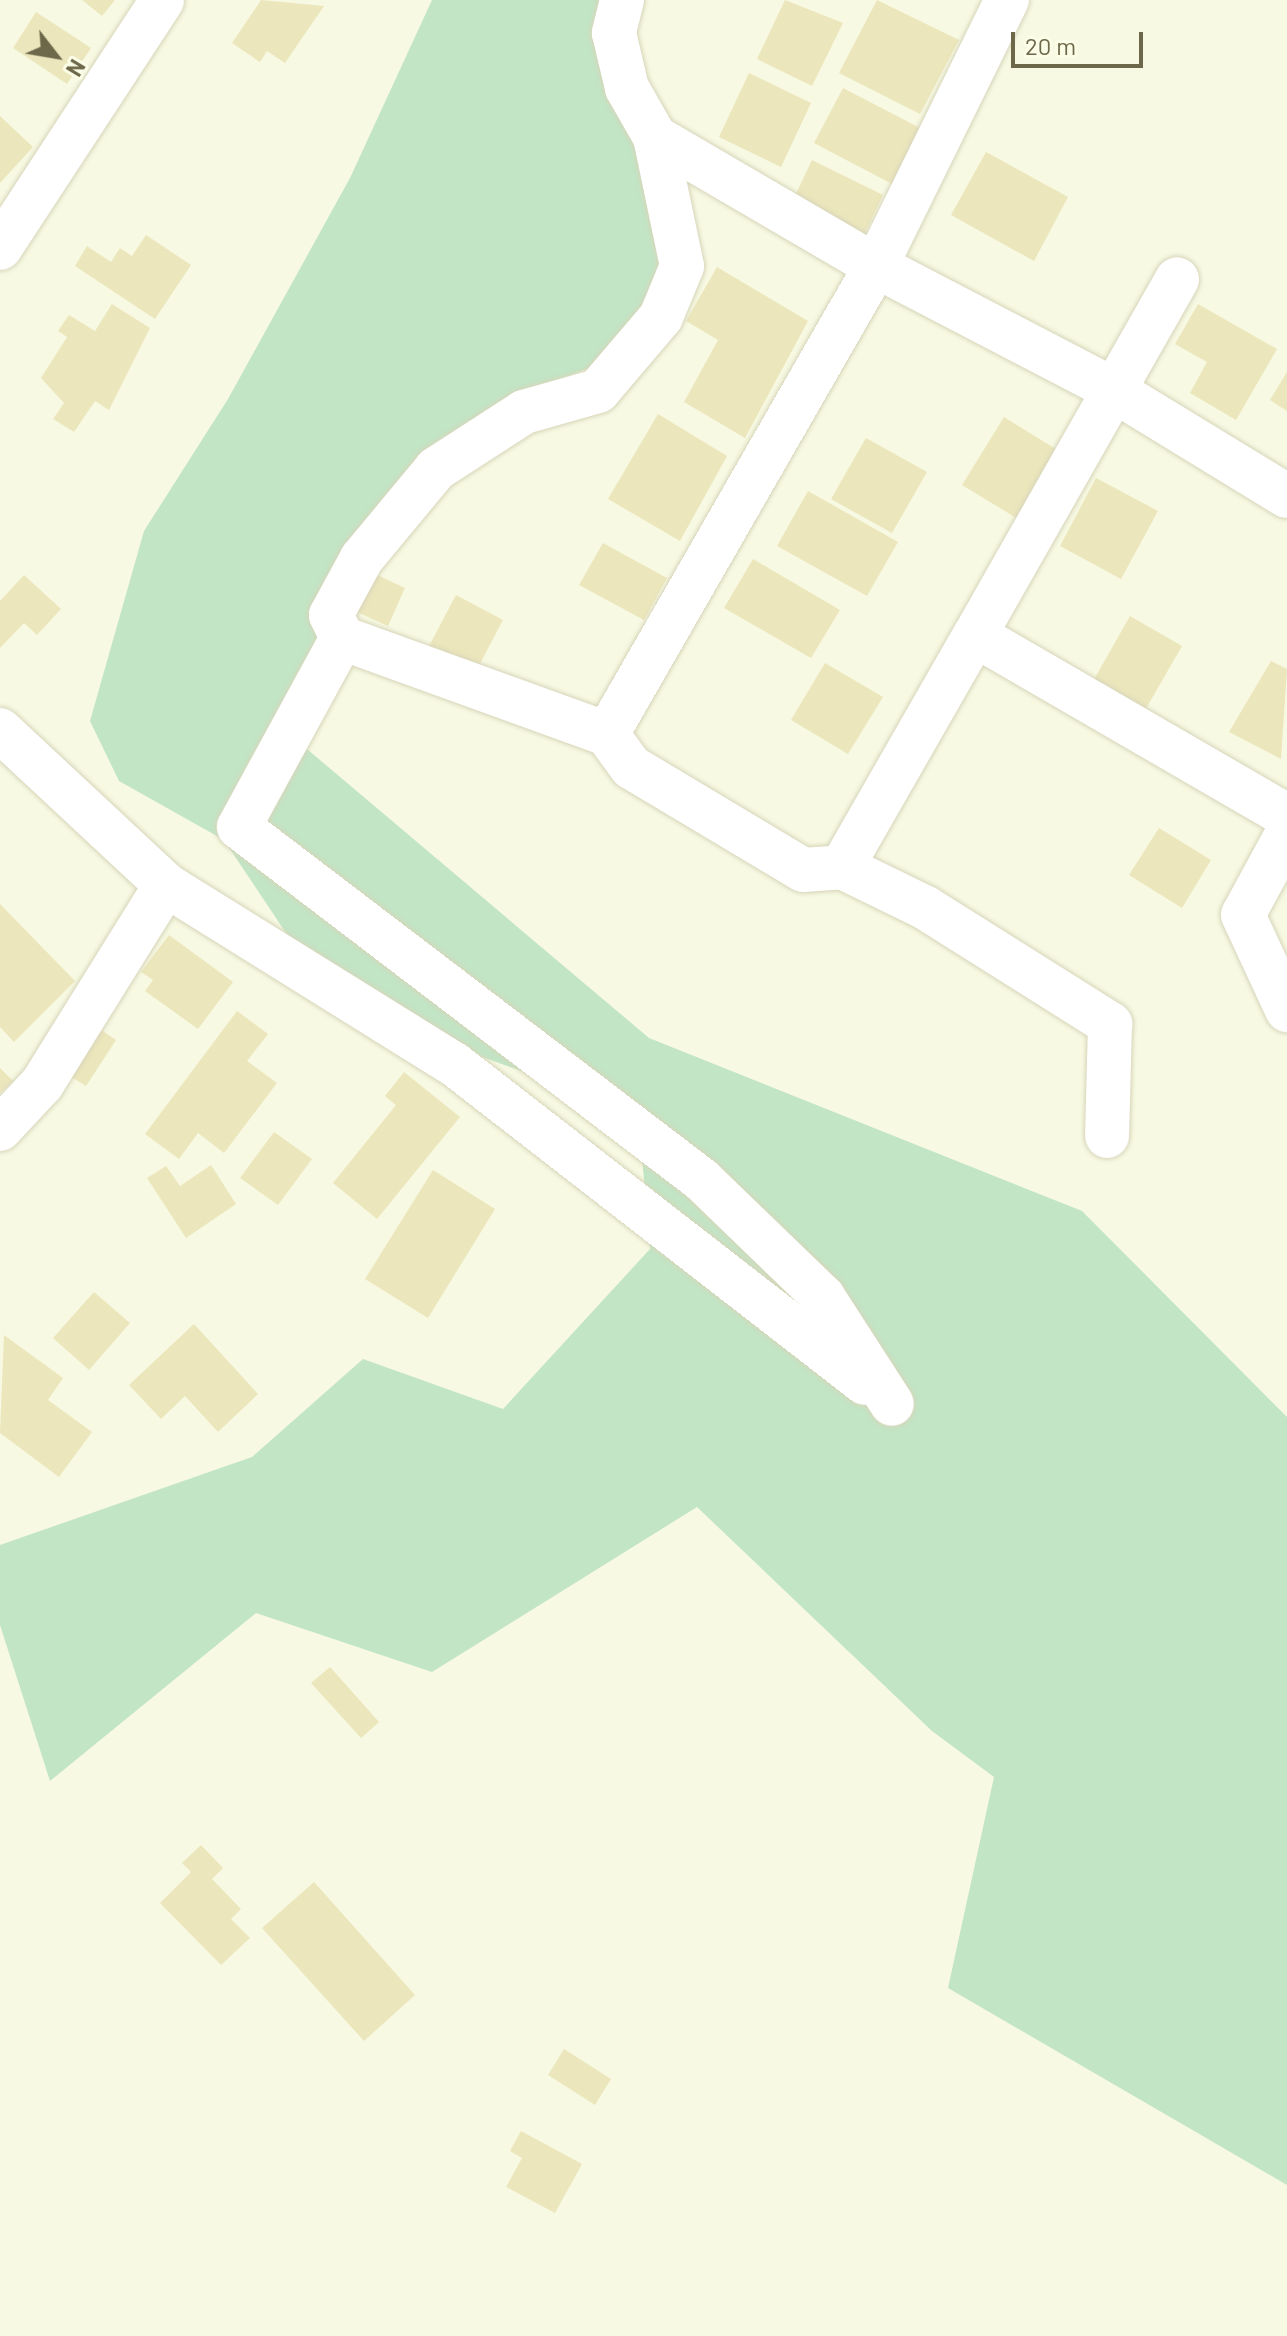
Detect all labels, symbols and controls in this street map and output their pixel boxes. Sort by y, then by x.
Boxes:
north arrow [16,16,96,96]
scale bar [1015,16,1147,66]
text: 20 m [1025,31,1076,60]
text: N [62,55,91,81]

